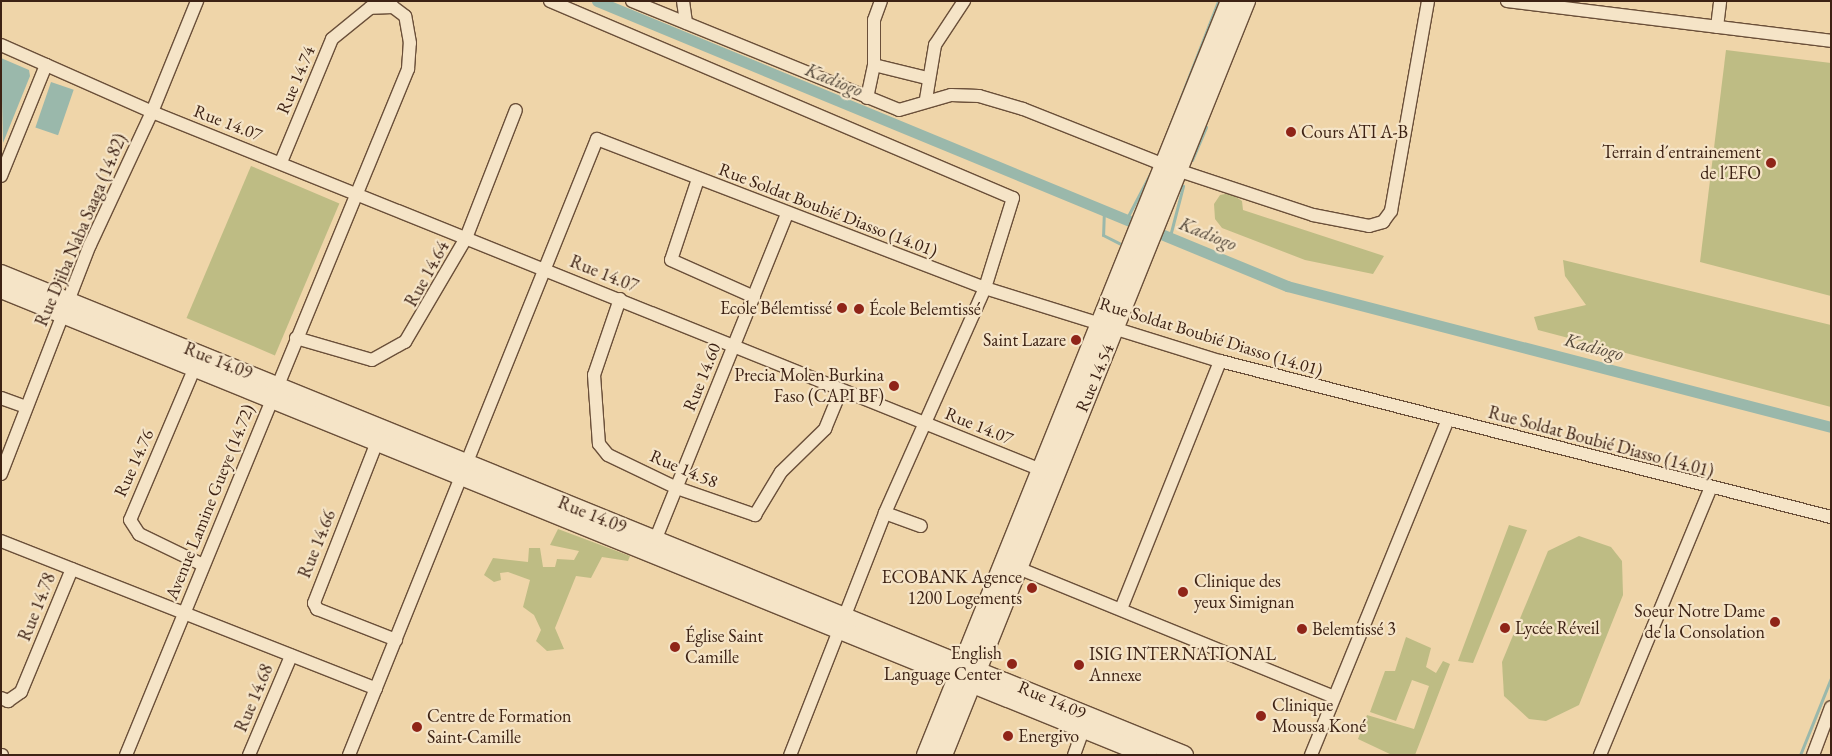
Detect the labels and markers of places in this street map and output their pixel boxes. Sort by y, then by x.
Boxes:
place label: Cours ATI A-B [1301,121,1408,143]
marker: Cours ATI A-B [1285,126,1297,138]
place label: Terrain d´entrainement de l´EFO [1602,142,1761,184]
marker: Terrain d´entrainement de l´EFO [1765,157,1777,169]
place label: Ecole Bélemtissé [720,297,832,319]
place label: École Belemtissé [869,298,981,320]
marker: Ecole Bélemtissé [836,302,848,314]
marker: École Belemtissé [853,303,865,315]
place label: Saint Lazare [983,329,1066,351]
marker: Saint Lazare [1070,334,1082,346]
place label: Precia Molen Burkina Faso (CAPI BF) [734,365,884,408]
marker: Precia Molen Burkina Faso (CAPI BF) [888,380,900,392]
place label: ECOBANK Agence 1200 Logements [881,567,1022,610]
place label: Clinique des yeux Simignan [1194,571,1294,614]
marker: ECOBANK Agence 1200 Logements [1026,582,1038,594]
marker: Clinique des yeux Simignan [1176,585,1190,599]
place label: Soeur Notre Dame de la Consolation [1634,601,1765,644]
marker: Soeur Notre Dame de la Consolation [1769,616,1781,628]
place label: Lycée Réveil [1515,617,1600,639]
place label: Belemtissé 3 [1312,618,1396,640]
marker: Lycée Réveil [1499,622,1511,634]
marker: Belemtissé 3 [1296,623,1308,635]
place label: Église Saint Camille [685,626,763,669]
marker: Église Saint Camille [669,641,681,653]
place label: English Language Center [884,643,1002,686]
place label: ISIG INTERNATIONAL Annexe [1089,644,1276,686]
marker: English Language Center [1006,658,1018,670]
marker: ISIG INTERNATIONAL Annexe [1073,659,1085,671]
place label: Clinique Moussa Koné [1272,695,1366,738]
place label: Centre de Formation Saint-Camille [427,706,572,749]
marker: Clinique Moussa Koné [1254,709,1268,723]
marker: Centre de Formation Saint-Camille [411,721,423,733]
place label: Energivo [1018,725,1079,747]
marker: Energivo [1002,730,1014,742]

